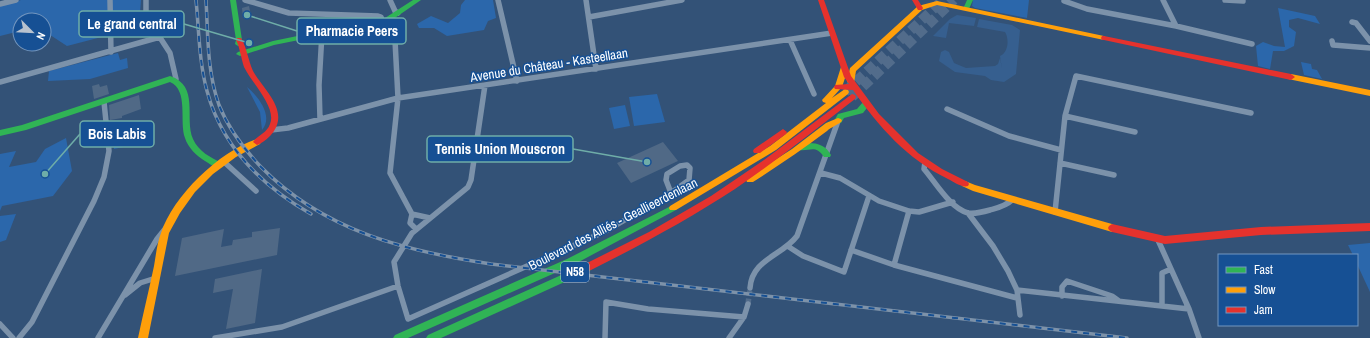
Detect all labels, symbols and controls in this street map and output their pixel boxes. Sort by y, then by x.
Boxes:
callout: Le grand central [79,11,184,37]
north arrow [12,12,52,52]
text: Le grand central [87,15,177,33]
callout: Pharmacie Peers [297,18,406,44]
text: Pharmacie Peers [306,22,398,40]
text: N [33,30,49,42]
street label: Avenue du Château - Kasteellaan [468,44,629,86]
callout: Bois Labis [80,121,154,147]
text: Bois Labis [88,125,146,143]
callout: Tennis Union Mouscron [427,136,573,162]
text: Tennis Union Mouscron [435,140,565,158]
street label: Boulevard des Alliés - Geallieerdenlaan [526,174,700,274]
legend [1218,254,1358,326]
road number: N58 [561,262,589,282]
text: Fast [1254,262,1273,278]
text: Slow [1254,282,1276,298]
text: Jam [1254,302,1273,318]

